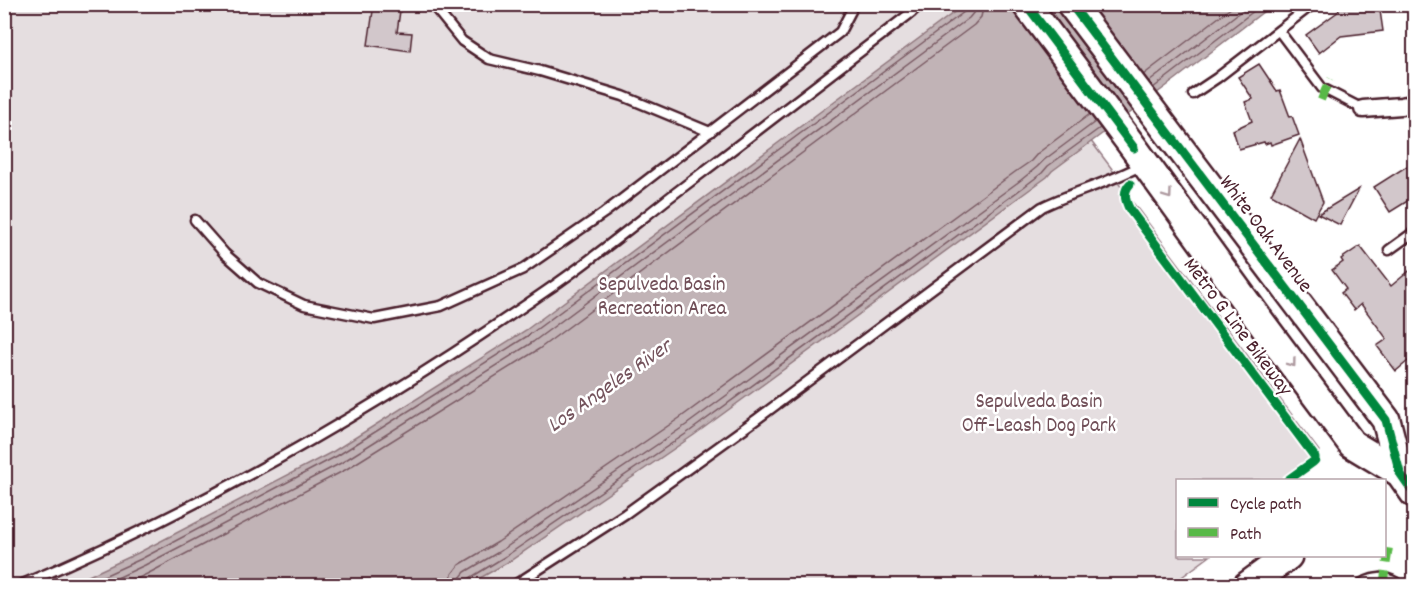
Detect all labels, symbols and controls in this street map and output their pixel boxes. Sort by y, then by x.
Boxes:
street label: White Oak Avenue [1210,170,1319,300]
one-way arrow [1161,189,1172,200]
street label: Metro G Line Bikeway [1175,252,1299,404]
park label: Sepulveda Basin Recreation Area [598,271,727,325]
water label: Los Angeles River [541,331,681,441]
one-way arrow [1285,357,1296,368]
park label: Sepulveda Basin Off-Leash Dog Park [962,388,1116,442]
legend [1176,479,1386,557]
text: Cycle path [1230,493,1301,518]
text: Path [1230,523,1262,548]

